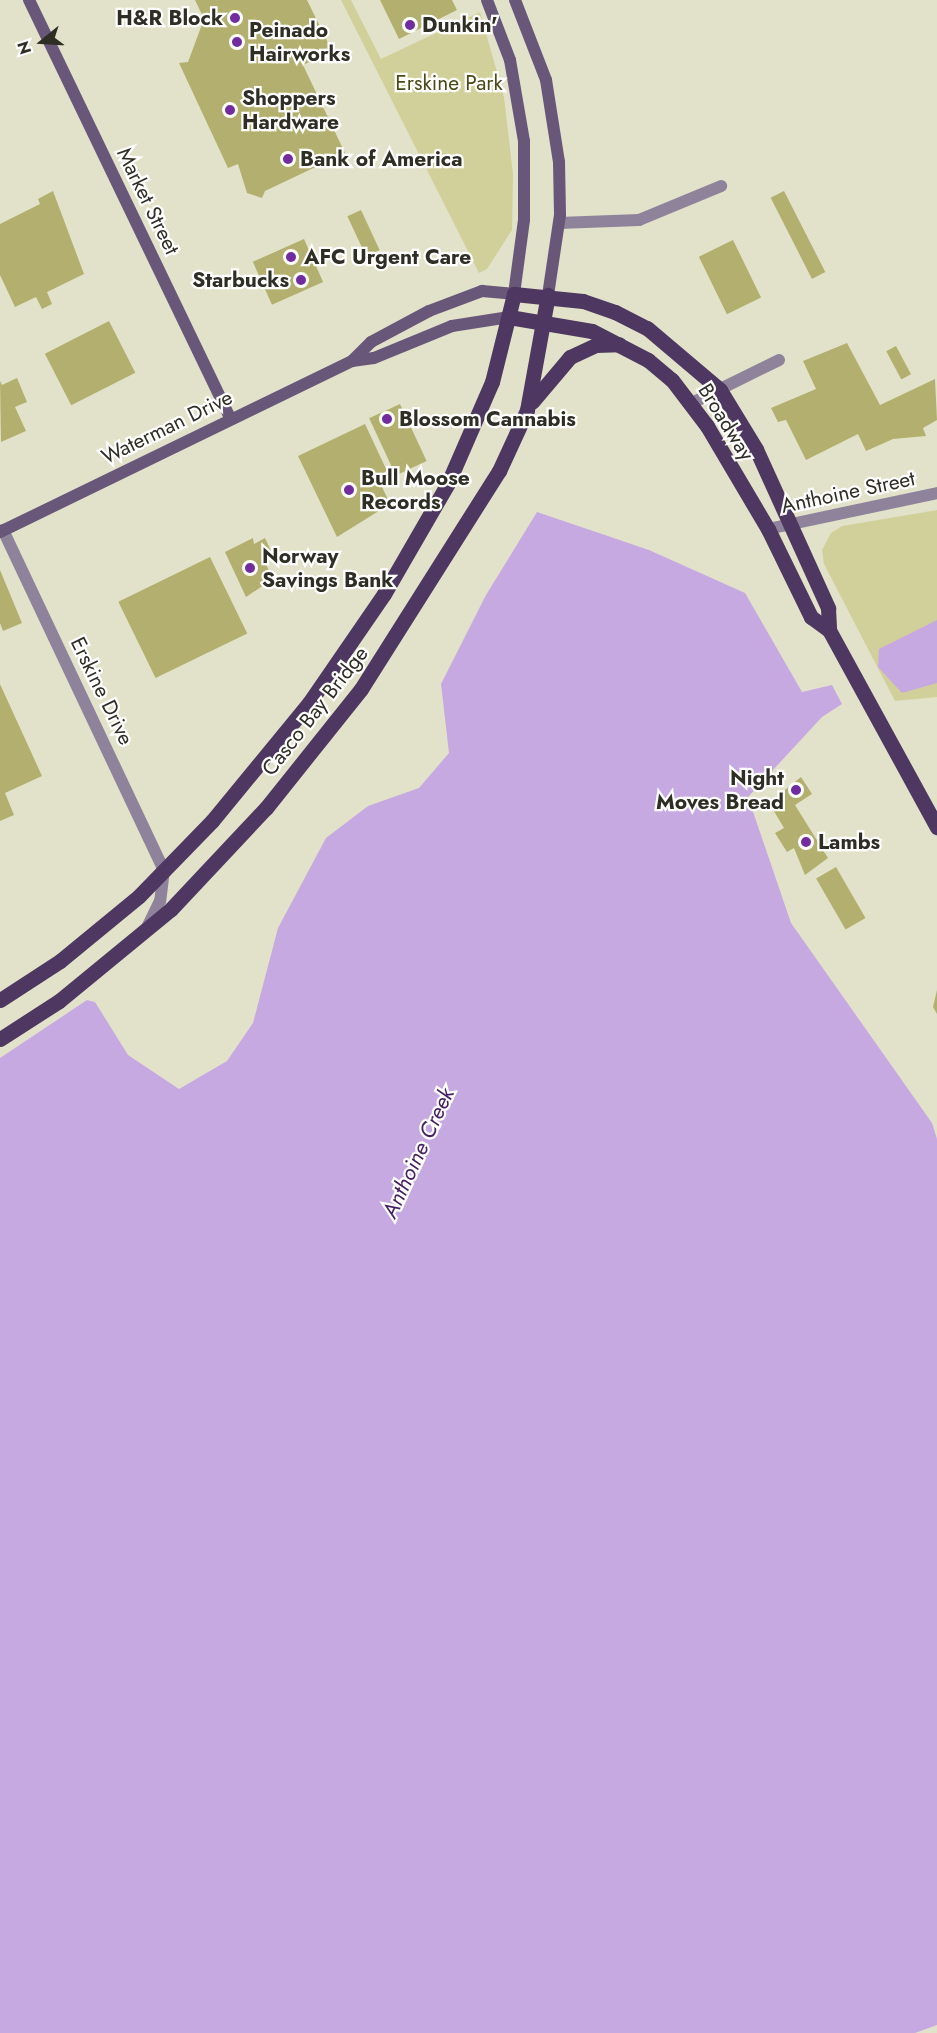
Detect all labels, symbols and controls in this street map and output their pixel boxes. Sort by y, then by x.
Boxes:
place label: H&R Block [116,5,223,31]
marker: H&R Block [228,11,242,25]
north arrow [12,12,72,72]
place label: Dunkin' [422,12,497,38]
place label: Peinado Hairworks [249,17,350,67]
marker: Dunkin' [403,18,417,32]
marker: Peinado Hairworks [230,35,244,49]
text: N [12,38,37,57]
park label: Erskine Park [395,70,503,96]
place label: Shoppers Hardware [242,85,339,135]
marker: Shoppers Hardware [223,103,237,117]
street label: Market Street [111,144,185,258]
place label: Bank of America [300,146,462,172]
marker: Bank of America [281,152,295,166]
place label: AFC Urgent Care [304,244,471,270]
marker: AFC Urgent Care [282,248,300,266]
place label: Starbucks [192,267,289,293]
marker: Starbucks [294,273,308,287]
street label: Broadway [693,379,759,465]
street label: Waterman Drive [98,384,236,470]
place label: Blossom Cannabis [399,406,576,432]
marker: Blossom Cannabis [380,412,394,426]
place label: Bull Moose Records [361,465,470,515]
street label: Anthoine Street [779,466,917,518]
marker: Bull Moose Records [342,483,356,497]
place label: Norway Savings Bank [262,543,393,593]
marker: Norway Savings Bank [243,561,257,575]
street label: Erskine Drive [65,633,139,749]
street label: Casco Bay Bridge [257,641,373,781]
place label: Night Moves Bread [656,765,784,815]
marker: Night Moves Bread [789,783,803,797]
place label: Lambs [818,829,880,855]
marker: Lambs [799,835,813,849]
water label: Anthoine Creek [376,1084,460,1222]

